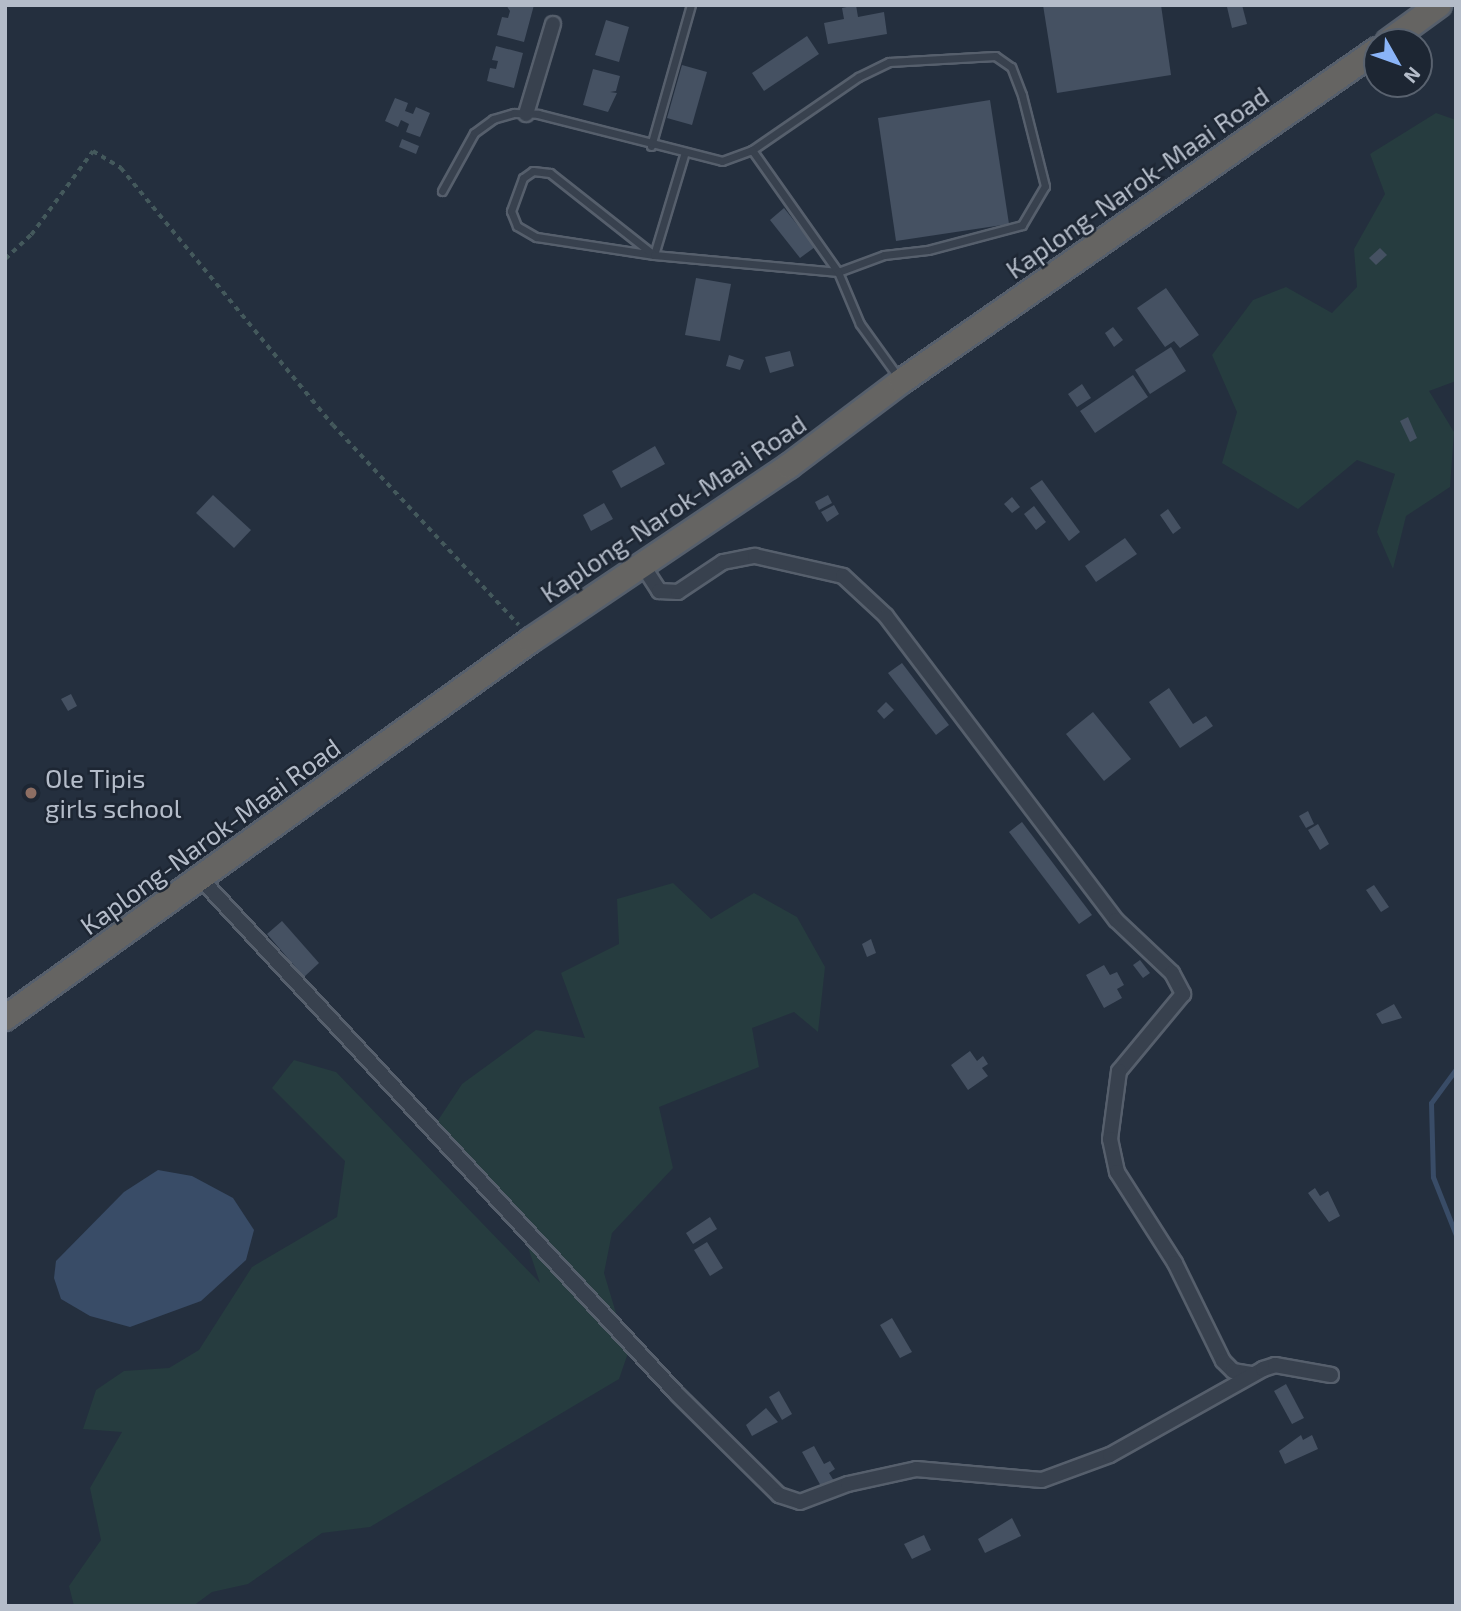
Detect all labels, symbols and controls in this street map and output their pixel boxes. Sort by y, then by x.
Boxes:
north arrow [1363,28,1433,98]
text: N [1400,63,1426,88]
street label: Kaplong-Narok-Maai Road [1000,79,1274,285]
street label: Kaplong-Narok-Maai Road [534,407,812,609]
street label: Kaplong-Narok-Maai Road [74,731,346,941]
place label: Ole Tipis girls school [45,762,181,824]
marker: Ole Tipis girls school [23,785,39,801]

